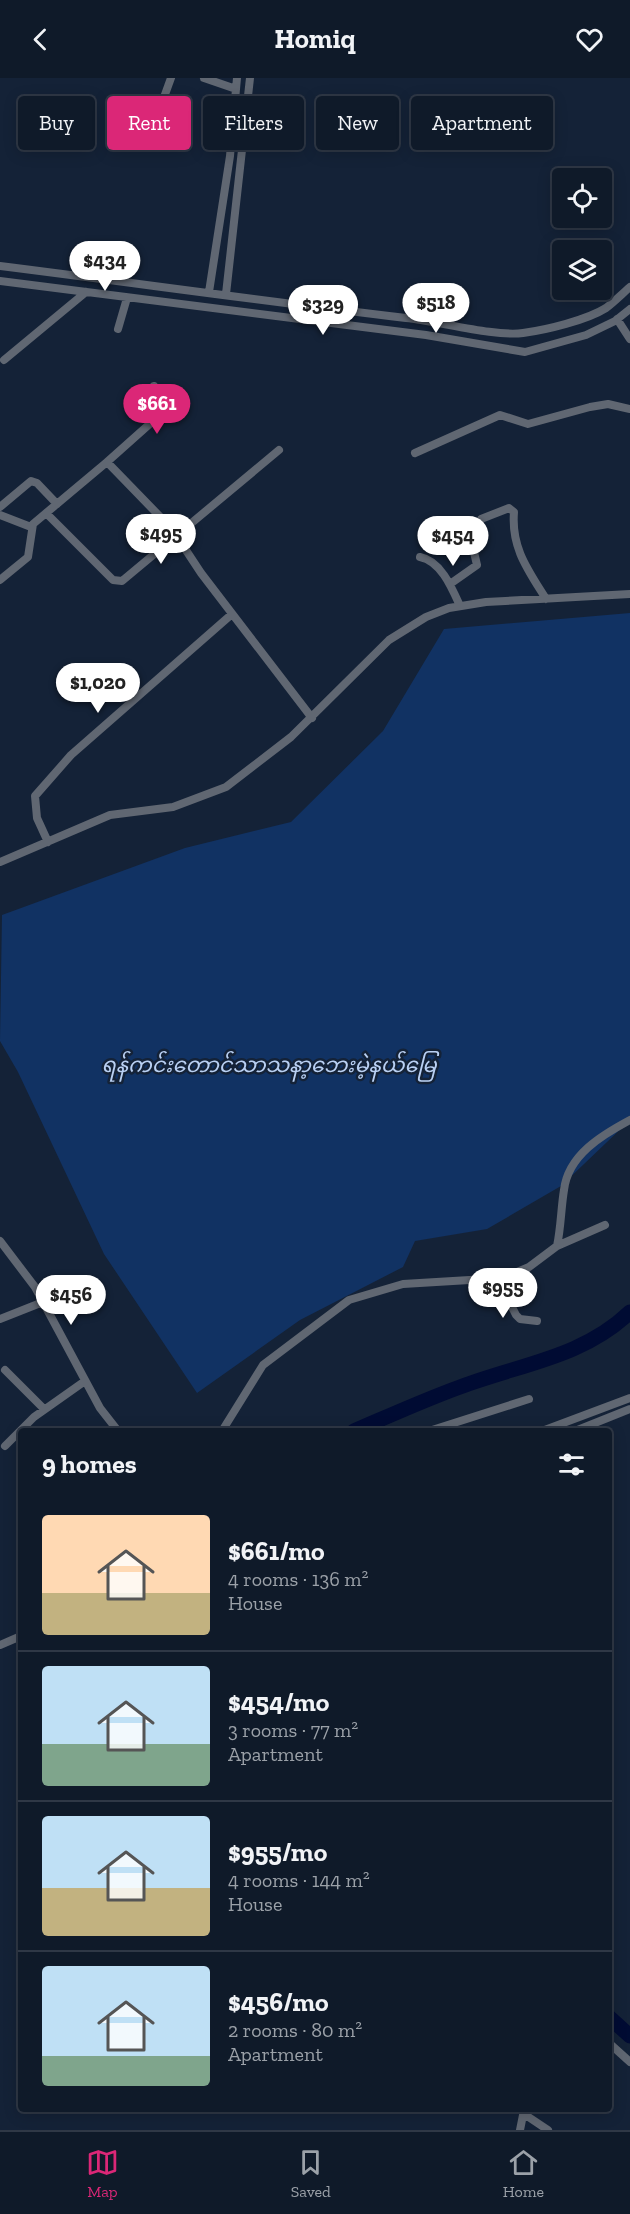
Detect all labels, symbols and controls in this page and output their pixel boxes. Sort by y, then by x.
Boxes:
icon: back [24,23,57,56]
text: Homiq [275,23,355,55]
icon: heart [573,23,606,56]
chip: Buy [18,96,95,150]
chip: Rent [107,96,191,150]
chip: Filters [203,96,304,150]
chip: New [316,96,399,150]
chip: Apartment [411,96,553,150]
map controls [552,168,612,300]
button: locate [552,168,612,228]
button: layers [552,240,612,300]
pin: $434 [69,241,141,292]
text: $434 [83,248,127,272]
pin: $518 [400,283,472,334]
pin: $329 [287,285,359,336]
text: $518 [416,290,456,314]
text: $329 [302,292,344,316]
pin: $661 [121,384,193,435]
text: $661 [137,391,177,415]
pin: $495 [125,514,197,565]
pin: $454 [417,516,489,567]
text: $495 [140,521,182,545]
text: $454 [431,523,475,547]
pin: $1,020 [49,663,147,714]
text: $1,020 [70,670,126,694]
park label: ရန်ကင်းတောင်သာသနာ့ဘေးမဲ့နယ်မြေ [102,1050,439,1082]
pin: $955 [467,1268,539,1319]
pin: $456 [35,1275,107,1326]
text: $955 [482,1275,524,1299]
text: $456 [50,1282,92,1306]
text: 9 homes [42,1448,137,1480]
icon: filters [555,1448,588,1481]
text: $661/mo [228,1535,325,1567]
icon: home [90,1539,162,1611]
text: 4 rooms · 136 m² [228,1567,369,1591]
text: House [228,1591,282,1615]
text: $454/mo [228,1686,329,1718]
icon: home [90,1690,162,1762]
text: 3 rooms · 77 m² [228,1718,358,1742]
text: Apartment [228,1742,323,1766]
text: $955/mo [228,1836,327,1868]
icon: home [90,1840,162,1912]
text: 4 rooms · 144 m² [228,1868,370,1892]
text: House [228,1892,282,1916]
text: $456/mo [228,1986,329,2018]
icon: home [90,1990,162,2062]
text: 2 rooms · 80 m² [228,2018,362,2042]
text: Apartment [228,2042,323,2066]
tab: Map [86,2146,119,2201]
tab: Saved [291,2146,331,2201]
tab: Home [503,2146,544,2201]

